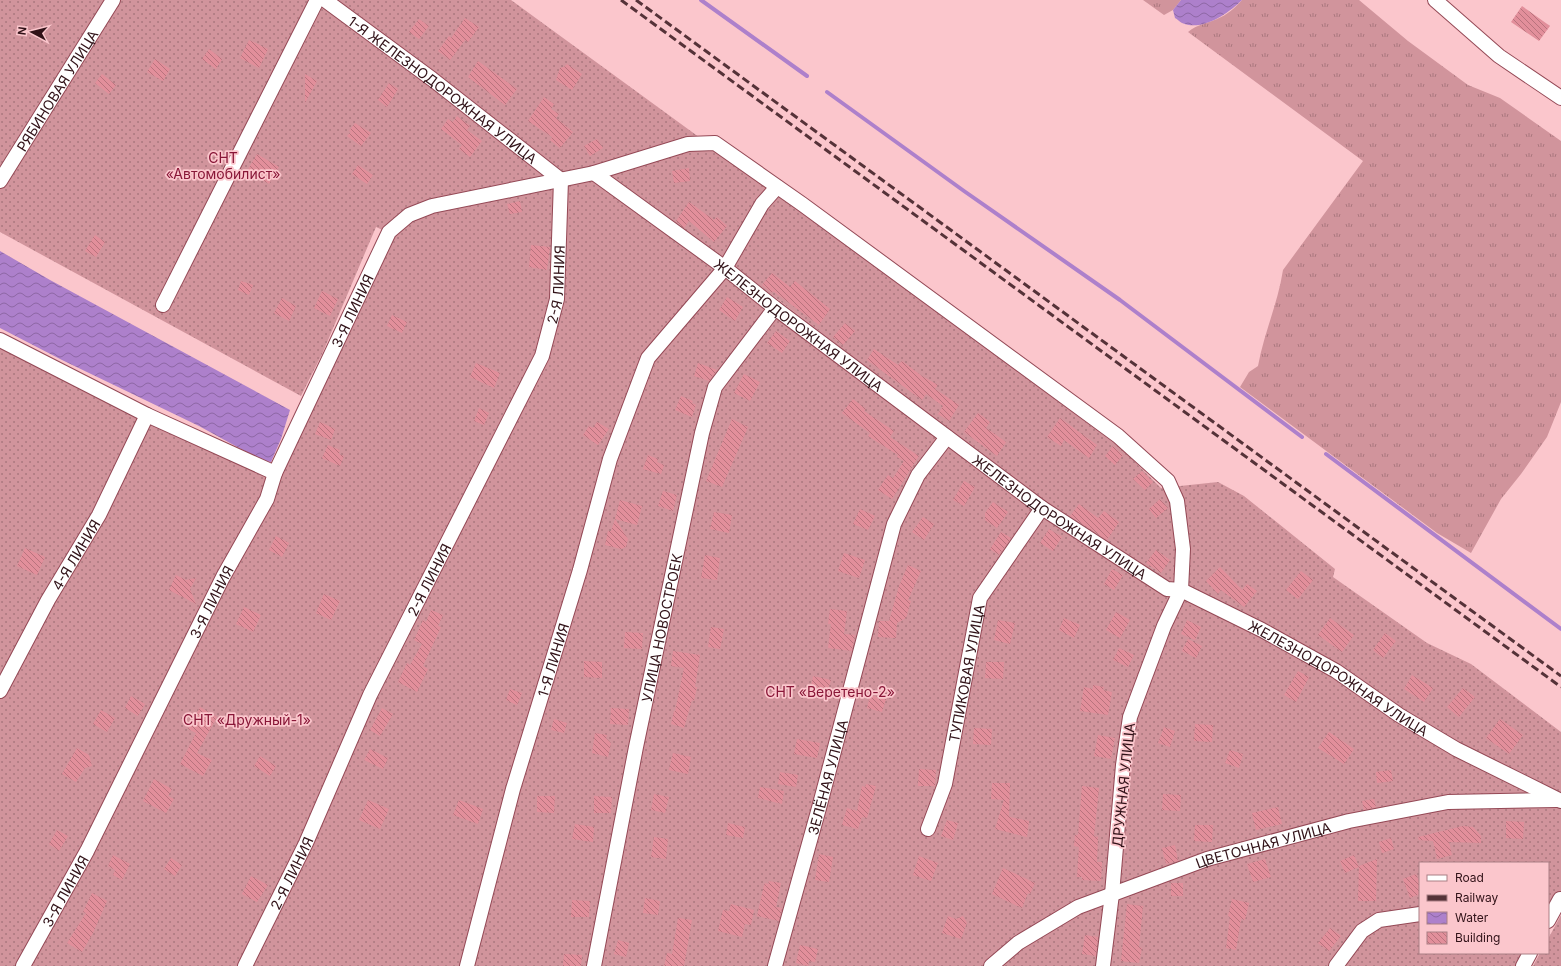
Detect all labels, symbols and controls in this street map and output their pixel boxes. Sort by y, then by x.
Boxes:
north arrow [12,12,52,52]
street label: 1-Я ЖЕЛЕЗНОДОРОЖНАЯ УЛИЦА [345,12,541,167]
street label: РЯБИНОВАЯ УЛИЦА [12,26,101,154]
text: N [15,26,30,36]
park label: СНТ «Автомобилист» [166,149,280,182]
street label: 2-Я ЛИНИЯ [542,245,567,325]
street label: ЖЕЛЕЗНОДОРОЖНАЯ УЛИЦА [711,255,887,395]
street label: 3-Я ЛИНИЯ [327,271,376,350]
street label: ЖЕЛЕЗНОДОРОЖНАЯ УЛИЦА [969,451,1151,582]
street label: 4-Я ЛИНИЯ [48,516,103,593]
street label: 2-Я ЛИНИЯ [403,540,454,619]
street label: УЛИЦА НОВОСТРОЕК [637,551,685,703]
street label: 3-Я ЛИНИЯ [186,562,236,641]
street label: ТУПИКОВАЯ УЛИЦА [945,602,987,743]
street label: ЖЕЛЕЗНОДОРОЖНАЯ УЛИЦА [1246,616,1432,739]
street label: 1-Я ЛИНИЯ [533,621,572,699]
park label: СНТ «Веретено-2» [765,683,895,700]
park label: СНТ «Дружный-1» [183,711,311,728]
street label: ЗЕЛЁНАЯ УЛИЦА [803,717,851,837]
street label: ДРУЖНАЯ УЛИЦА [1108,722,1138,848]
street label: ЦВЕТОЧНАЯ УЛИЦА [1193,818,1333,871]
street label: 2-Я ЛИНИЯ [266,834,316,912]
street label: 3-Я ЛИНИЯ [38,852,91,930]
legend [1419,862,1549,954]
text: Road [1455,870,1484,885]
text: Railway [1455,890,1499,905]
text: Water [1455,910,1489,925]
text: Building [1455,930,1500,945]

